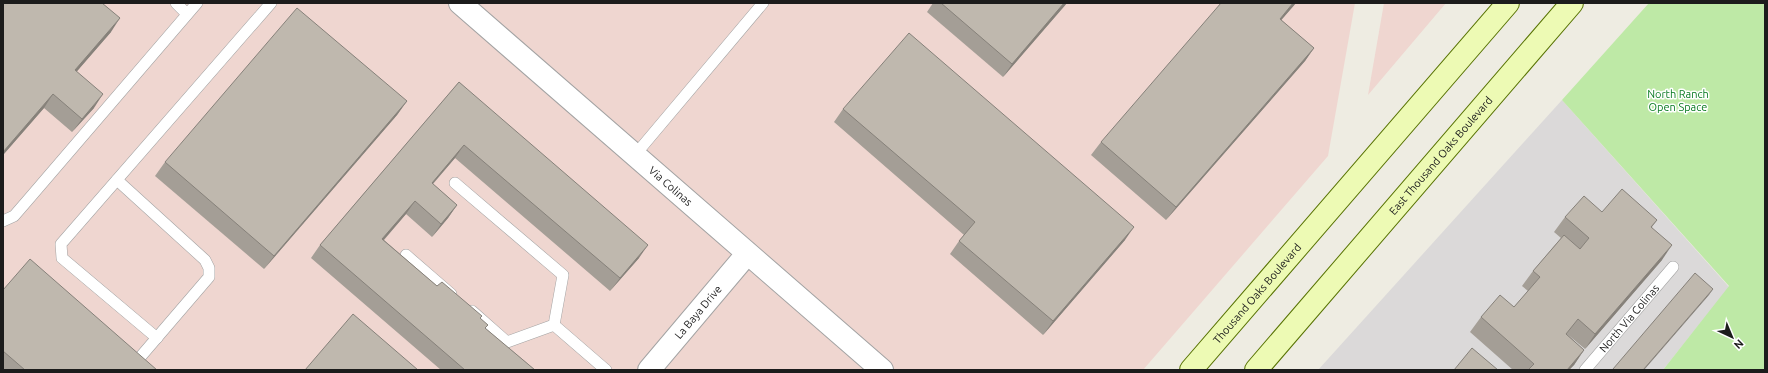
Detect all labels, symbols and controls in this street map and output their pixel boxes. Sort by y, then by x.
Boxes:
park label: North Ranch Open Space [1647,88,1709,113]
street label: East Thousand Oaks Boulevard [1387,94,1495,217]
street label: Via Colinas [646,164,695,208]
street label: Thousand Oaks Boulevard [1211,241,1303,346]
street label: North Via Colinas [1597,282,1662,355]
street label: La Baya Drive [672,283,724,341]
north arrow [1712,317,1752,357]
text: N [1732,337,1746,351]

